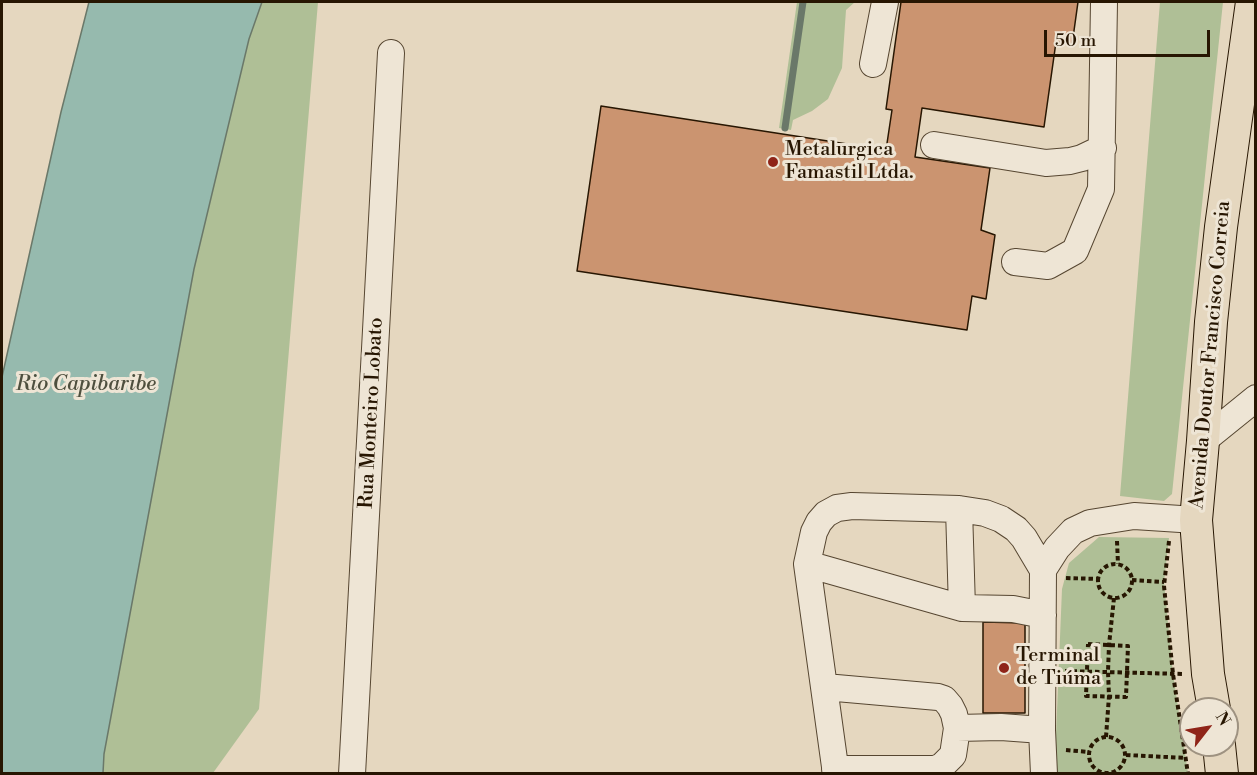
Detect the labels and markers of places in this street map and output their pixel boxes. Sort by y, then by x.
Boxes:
place label: Metalurgica Famastil Ltda. [785,138,914,185]
marker: Metalurgica Famastil Ltda. [766,155,780,169]
place label: Terminal de Tiúma [1016,644,1101,691]
marker: Terminal de Tiúma [997,661,1011,675]

